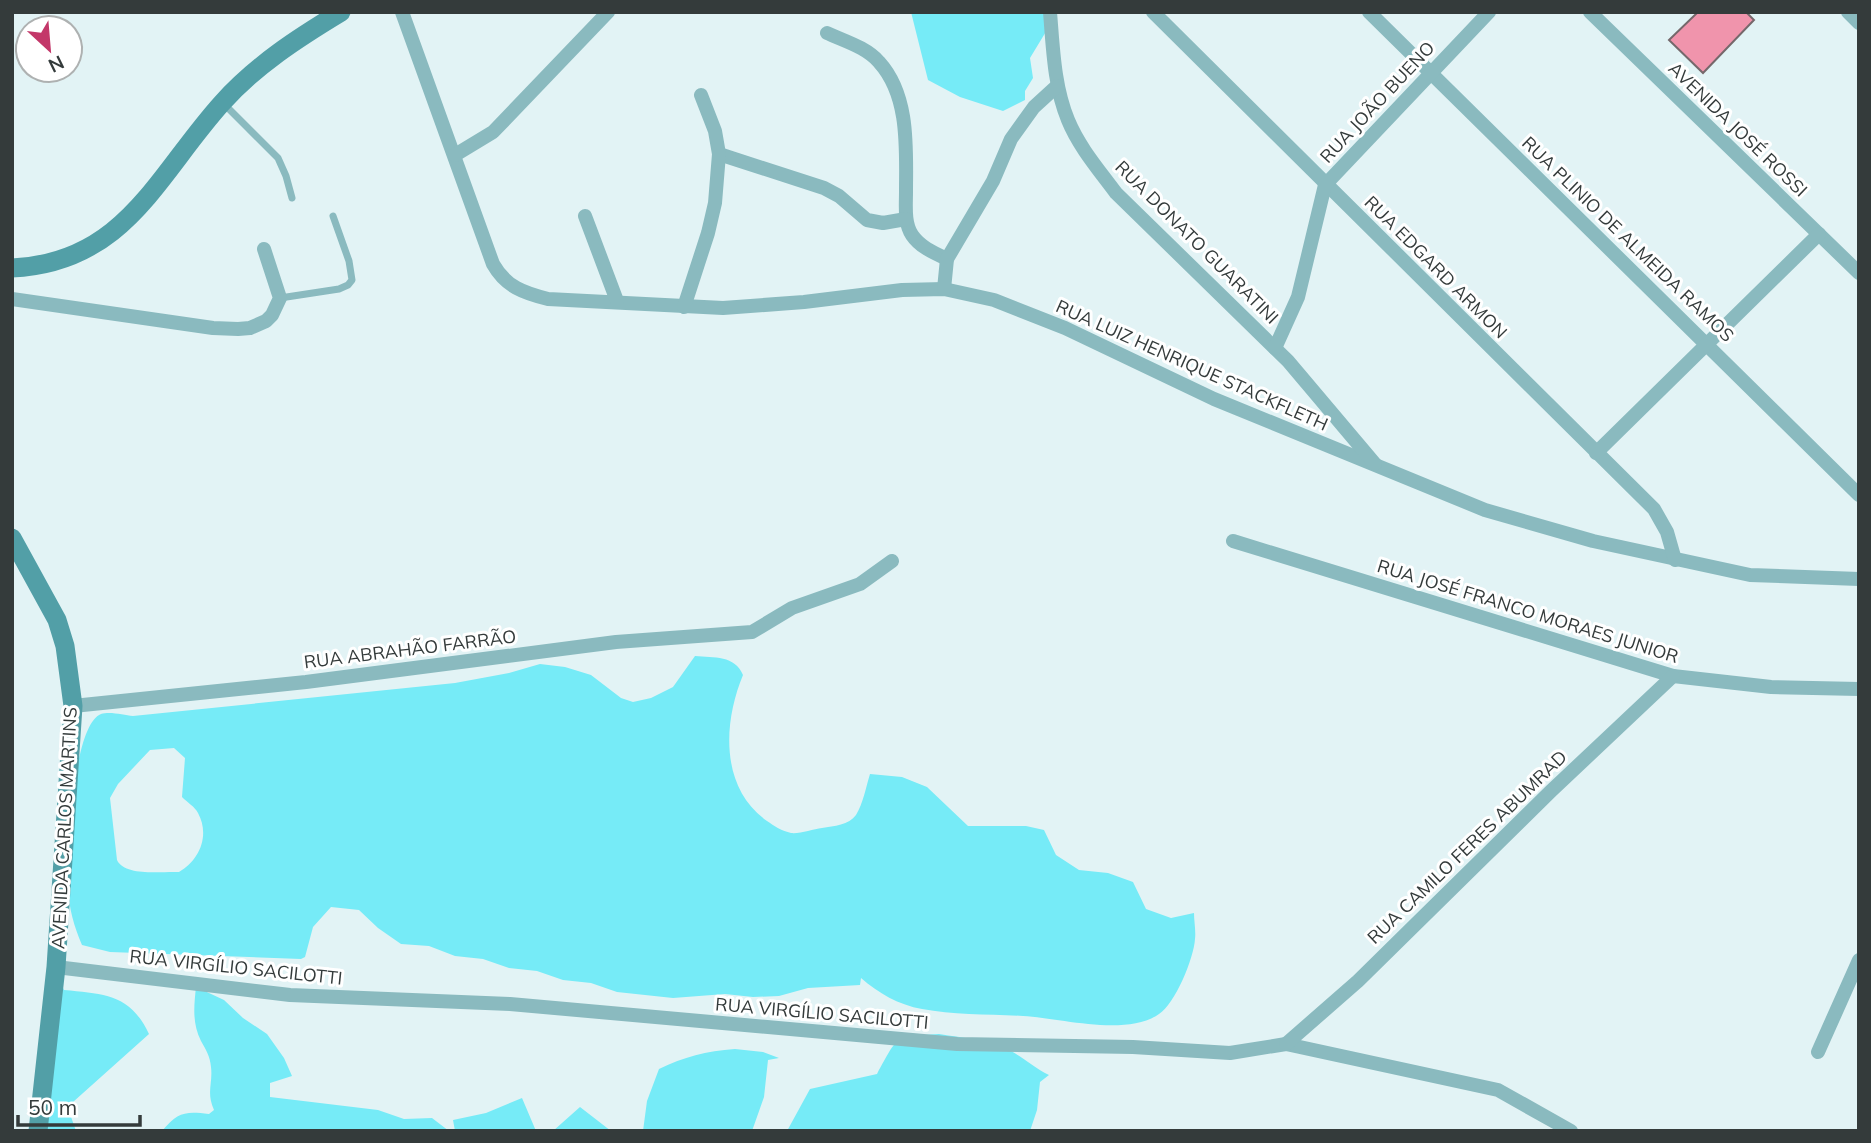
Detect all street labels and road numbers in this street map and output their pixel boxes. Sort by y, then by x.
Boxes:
street label: RUA JOÃO BUENO [1315,36,1439,168]
street label: AVENIDA JOSÉ ROSSI [1664,57,1812,201]
street label: RUA PLINIO DE ALMEIDA RAMOS [1517,131,1739,347]
street label: RUA DONATO GUARATINI [1110,155,1284,329]
street label: RUA EDGARD ARMON [1360,191,1512,343]
street label: RUA LUIZ HENRIQUE STACKFLETH [1052,294,1332,436]
street label: RUA JOSÉ FRANCO MORAES JUNIOR [1375,554,1681,668]
street label: RUA ABRAHÃO FARRÃO [303,625,517,673]
street label: AVENIDA CARLOS MARTINS [46,706,82,950]
street label: RUA CAMILO FERES ABUMRAD [1362,745,1572,949]
street label: RUA VIRGÍLIO SACILOTTI [128,944,344,990]
street label: RUA VIRGÍLIO SACILOTTI [714,992,930,1034]

